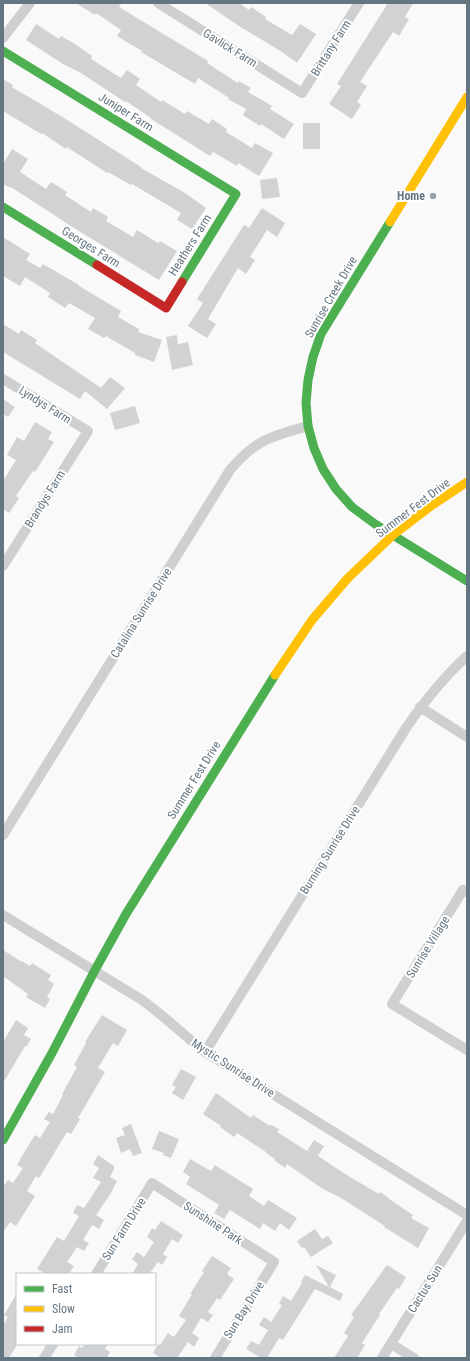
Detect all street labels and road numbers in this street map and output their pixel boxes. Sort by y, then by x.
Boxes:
street label: Brittany Farm [308,17,354,79]
street label: Gavlick Farm [200,26,260,70]
street label: Juniper Farm [96,90,156,134]
street label: Heathers Farm [166,212,214,278]
street label: Georges Farm [59,224,123,270]
street label: Sunrise Creek Drive [302,253,360,340]
street label: Lyndys Farm [16,383,74,427]
street label: Brandys Farm [22,468,68,530]
street label: Summer Fest Drive [373,475,453,540]
street label: Catalina Sunrise Drive [108,565,175,661]
street label: Summer Fest Drive [164,738,224,822]
street label: Burning Sunrise Drive [297,803,363,897]
street label: Sunrise Village [403,913,453,981]
street label: Mystic Sunrise Drive [189,1036,277,1100]
street label: Sun Farm Drive [99,1195,149,1263]
street label: Sunshine Park [181,1199,246,1248]
street label: Cactus Sun [405,1262,445,1315]
street label: Sun Bay Drive [221,1279,267,1341]

